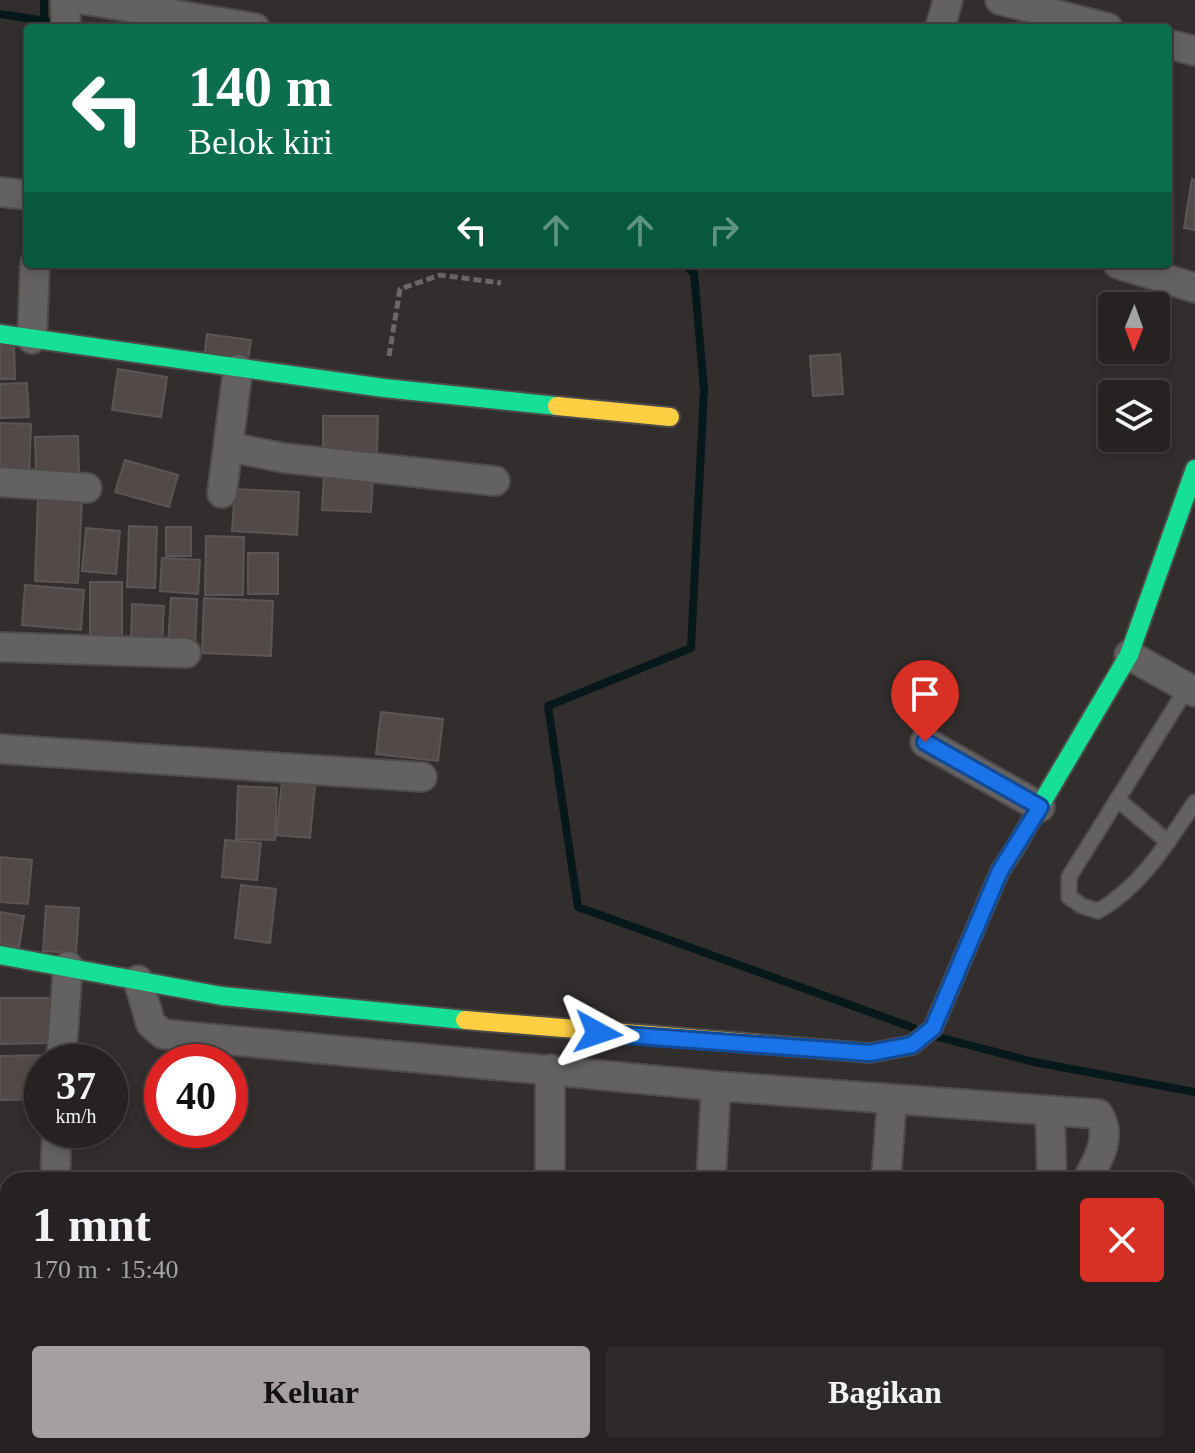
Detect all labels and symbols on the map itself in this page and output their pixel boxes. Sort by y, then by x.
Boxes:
north arrow [1098,292,1170,364]
pin [891,660,959,742]
position arrow [556,991,640,1075]
speed limit sign: 40 [144,1044,248,1148]

